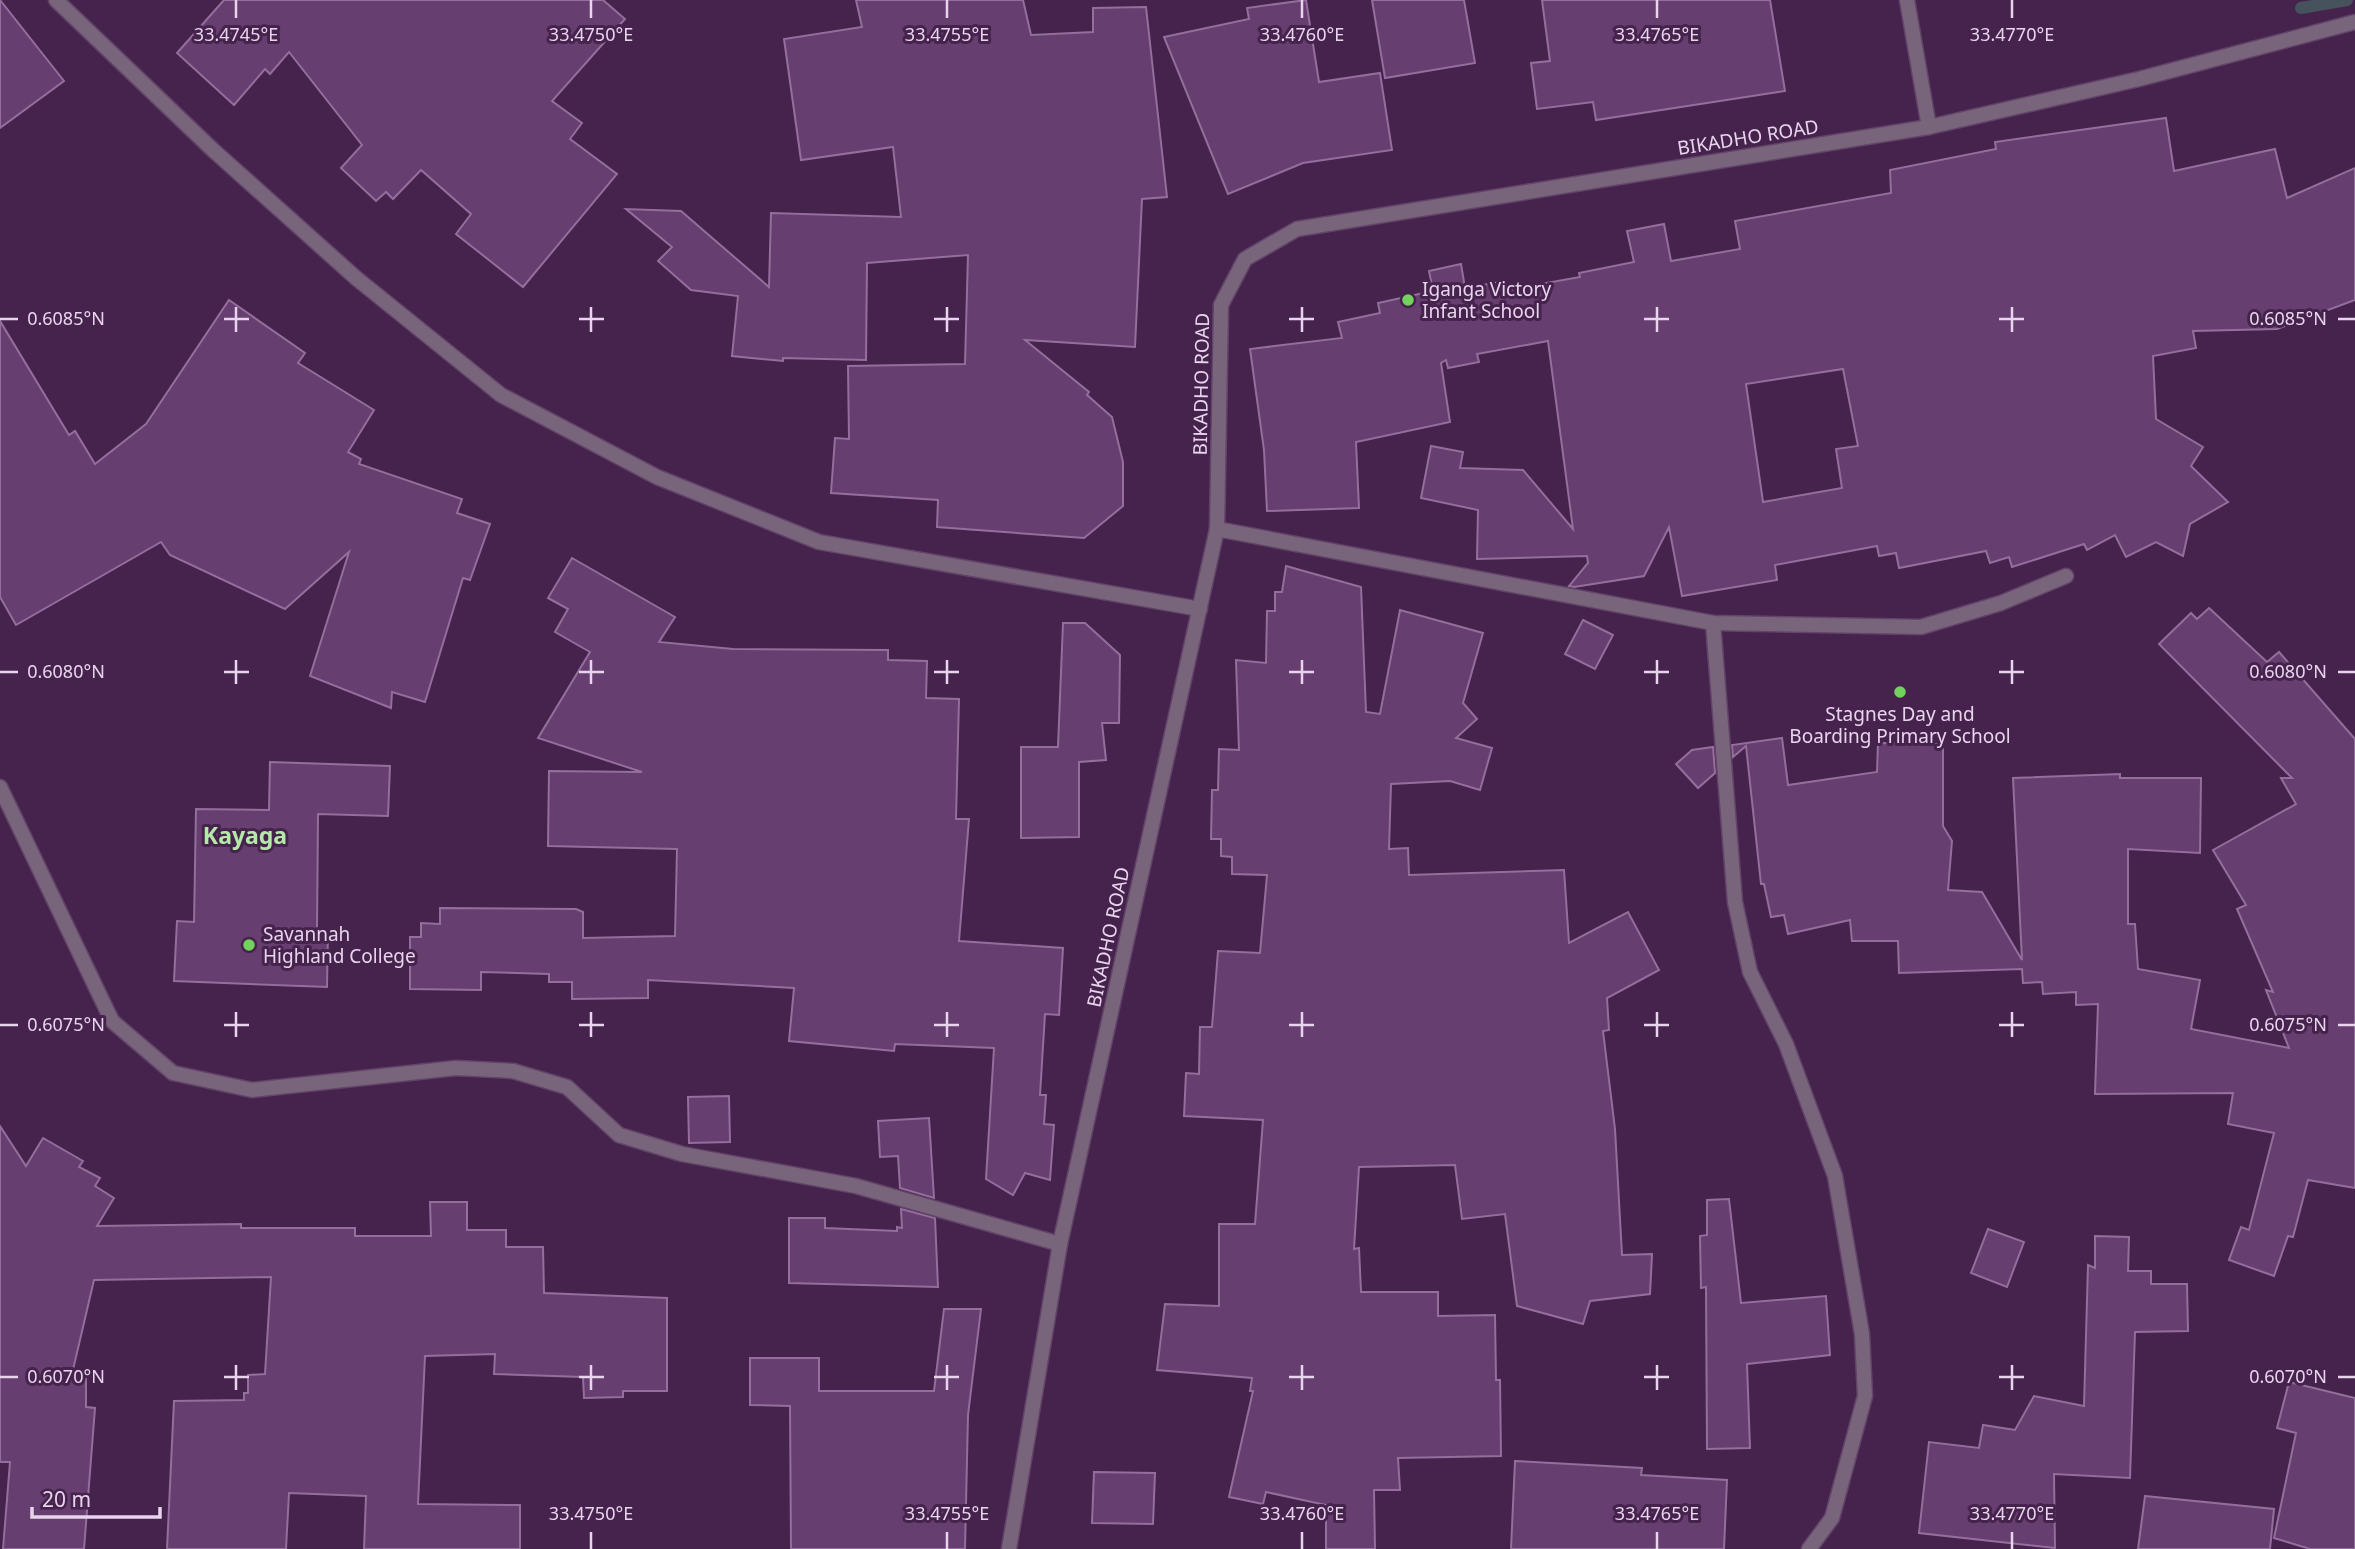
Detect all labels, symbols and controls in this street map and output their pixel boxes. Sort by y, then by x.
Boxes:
text: 33.4745°E [194,22,278,46]
text: 33.4750°E [549,22,633,46]
text: 33.4755°E [905,22,989,46]
text: 33.4760°E [1260,22,1344,46]
text: 33.4765°E [1615,22,1699,46]
text: 33.4770°E [1970,22,2054,46]
street label: BIKADHO ROAD [1675,113,1821,161]
place label: Iganga Victory Infant School [1422,276,1551,324]
marker: Iganga Victory Infant School [1400,292,1416,308]
text: 0.6085°N [27,306,105,330]
text: 0.6085°N [2249,306,2327,330]
street label: BIKADHO ROAD [1187,312,1215,456]
text: 0.6080°N [27,659,105,683]
text: 0.6080°N [2249,659,2327,683]
marker: Stagnes Day and Boarding Primary School [1892,684,1908,700]
place label: Stagnes Day and Boarding Primary School [1789,701,2011,749]
district label: Kayaga [203,819,287,851]
street label: BIKADHO ROAD [1080,864,1136,1010]
place label: Savannah Highland College [263,921,416,969]
marker: Savannah Highland College [241,937,257,953]
text: 0.6075°N [27,1012,105,1036]
text: 0.6075°N [2249,1012,2327,1036]
text: 0.6070°N [27,1364,105,1388]
text: 0.6070°N [2249,1364,2327,1388]
scale bar [32,1476,159,1520]
text: 20 m [42,1485,91,1513]
text: 33.4750°E [549,1501,633,1525]
text: 33.4755°E [905,1501,989,1525]
text: 33.4760°E [1260,1501,1344,1525]
text: 33.4765°E [1615,1501,1699,1525]
text: 33.4770°E [1970,1501,2054,1525]

